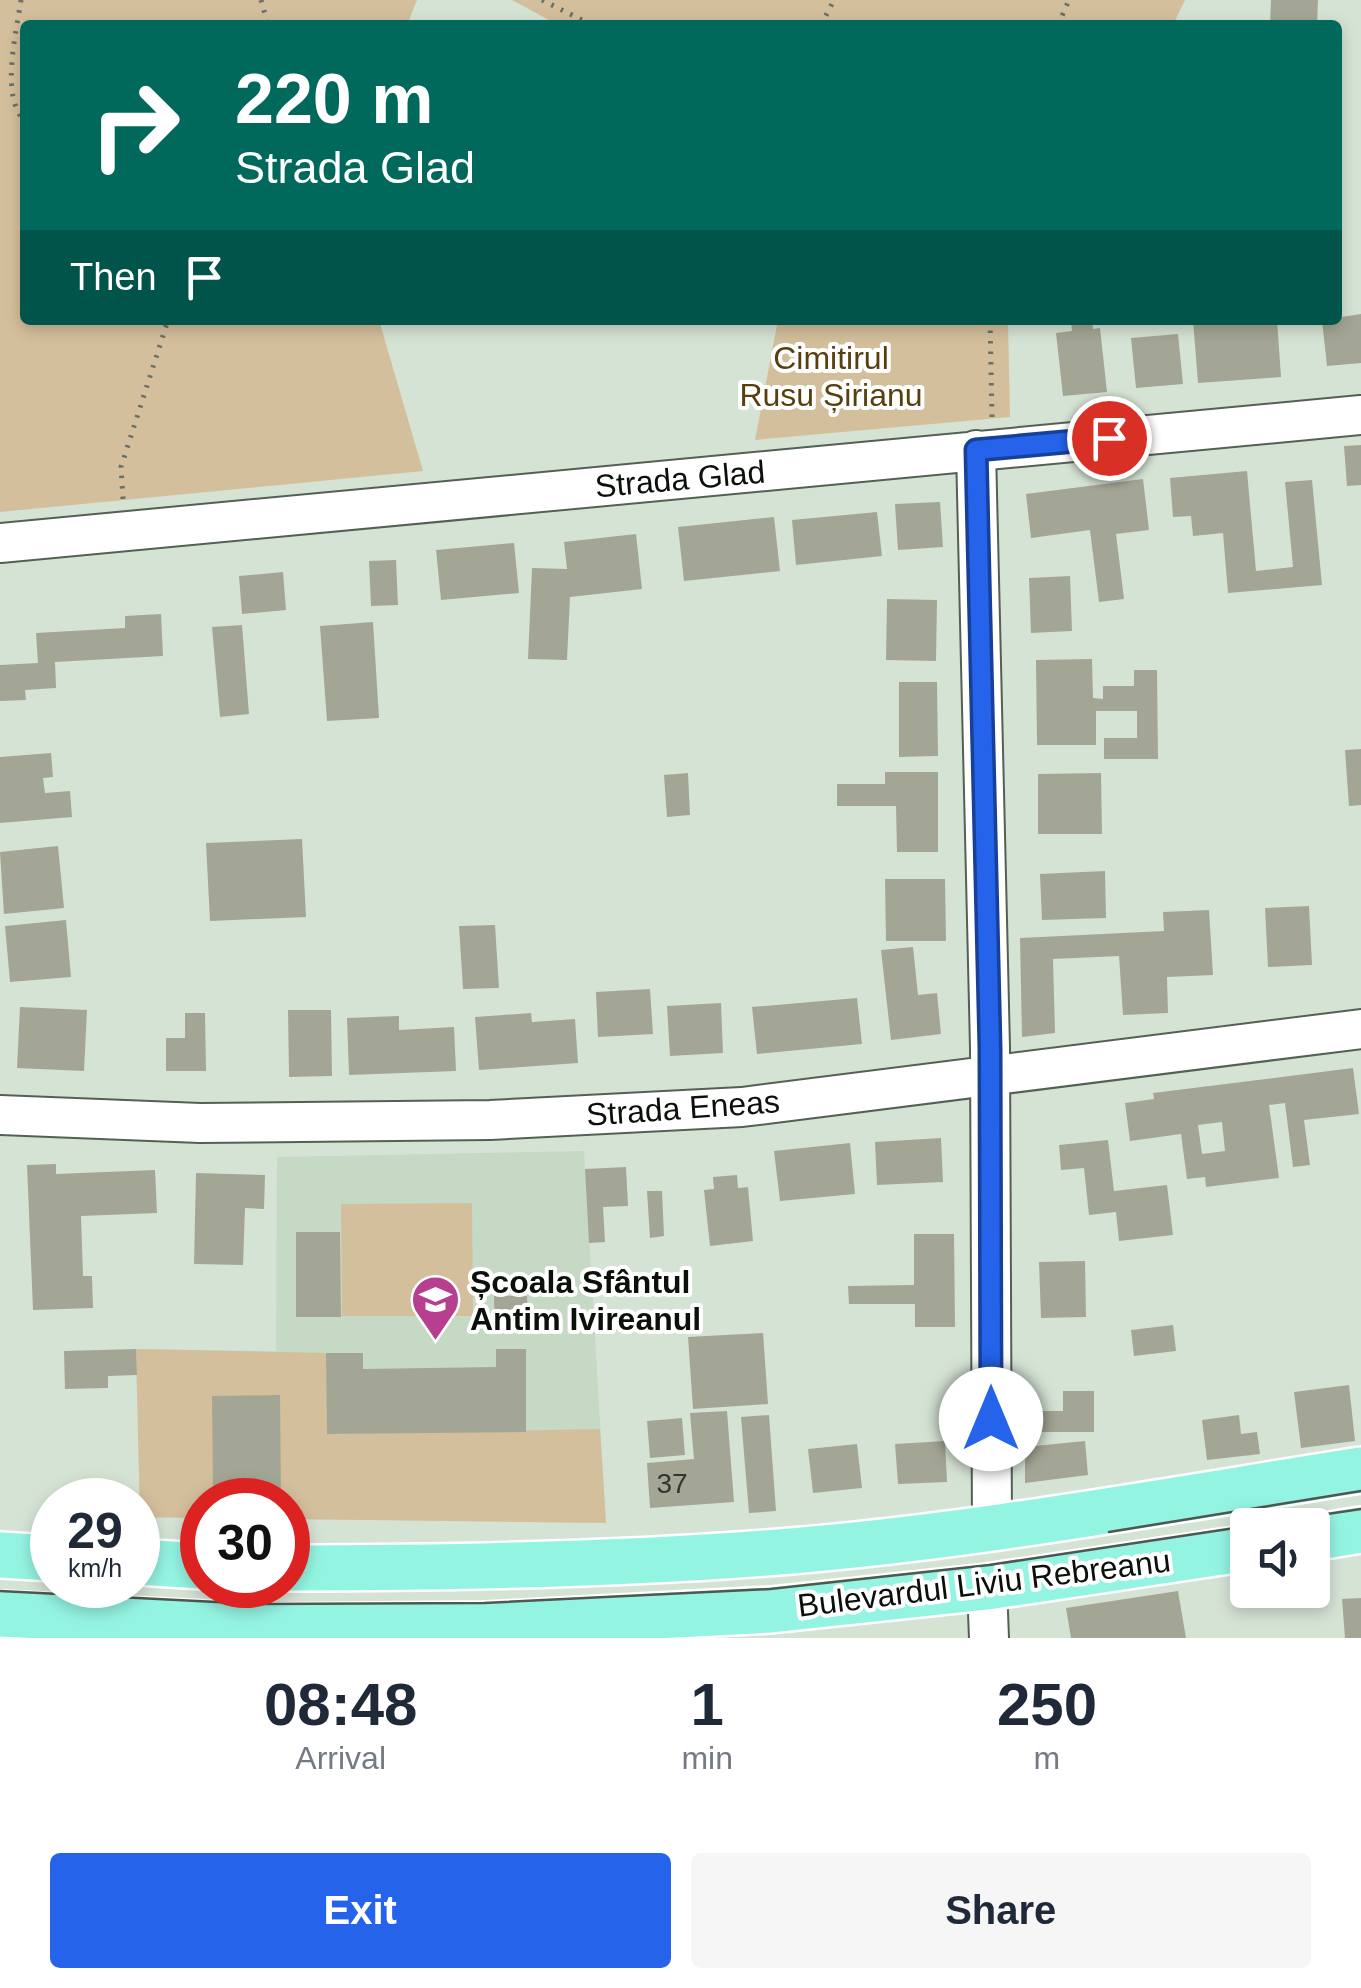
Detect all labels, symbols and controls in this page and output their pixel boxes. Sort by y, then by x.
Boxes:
icon: right [70,60,200,190]
text: 220 m [235,60,433,138]
text: Strada Glad [235,142,475,193]
icon: arrive [177,250,232,305]
text: Then [70,256,157,298]
park label: Cimitirul Rusu Șirianu [739,340,923,413]
pin [1067,396,1152,481]
icon: arrive [1082,411,1137,466]
street label: Strada Glad [593,454,767,504]
street label: Strada Eneas [585,1083,781,1133]
place label: Școala Sfântul Antim Ivireanul [470,1264,701,1337]
school or university icon: Școala Sfântul Antim Ivireanul [409,1274,461,1342]
position arrow [939,1367,1043,1471]
house number: 37 [656,1468,688,1499]
speed limit sign: 30 [180,1478,310,1608]
text: 29 [67,1503,123,1559]
map controls [1230,1508,1330,1608]
button: sound [1230,1508,1330,1608]
street label: Bulevardul Liviu Rebreanu [796,1542,1172,1624]
text: km/h [68,1554,122,1582]
text: 08:48 [264,1671,417,1738]
text: 1 [690,1671,724,1738]
text: 250 [997,1671,1097,1738]
text: Arrival [295,1740,386,1776]
text: min [681,1740,733,1776]
text: m [1034,1740,1060,1776]
button: Exit [50,1853,671,1968]
button: Share [691,1853,1311,1968]

